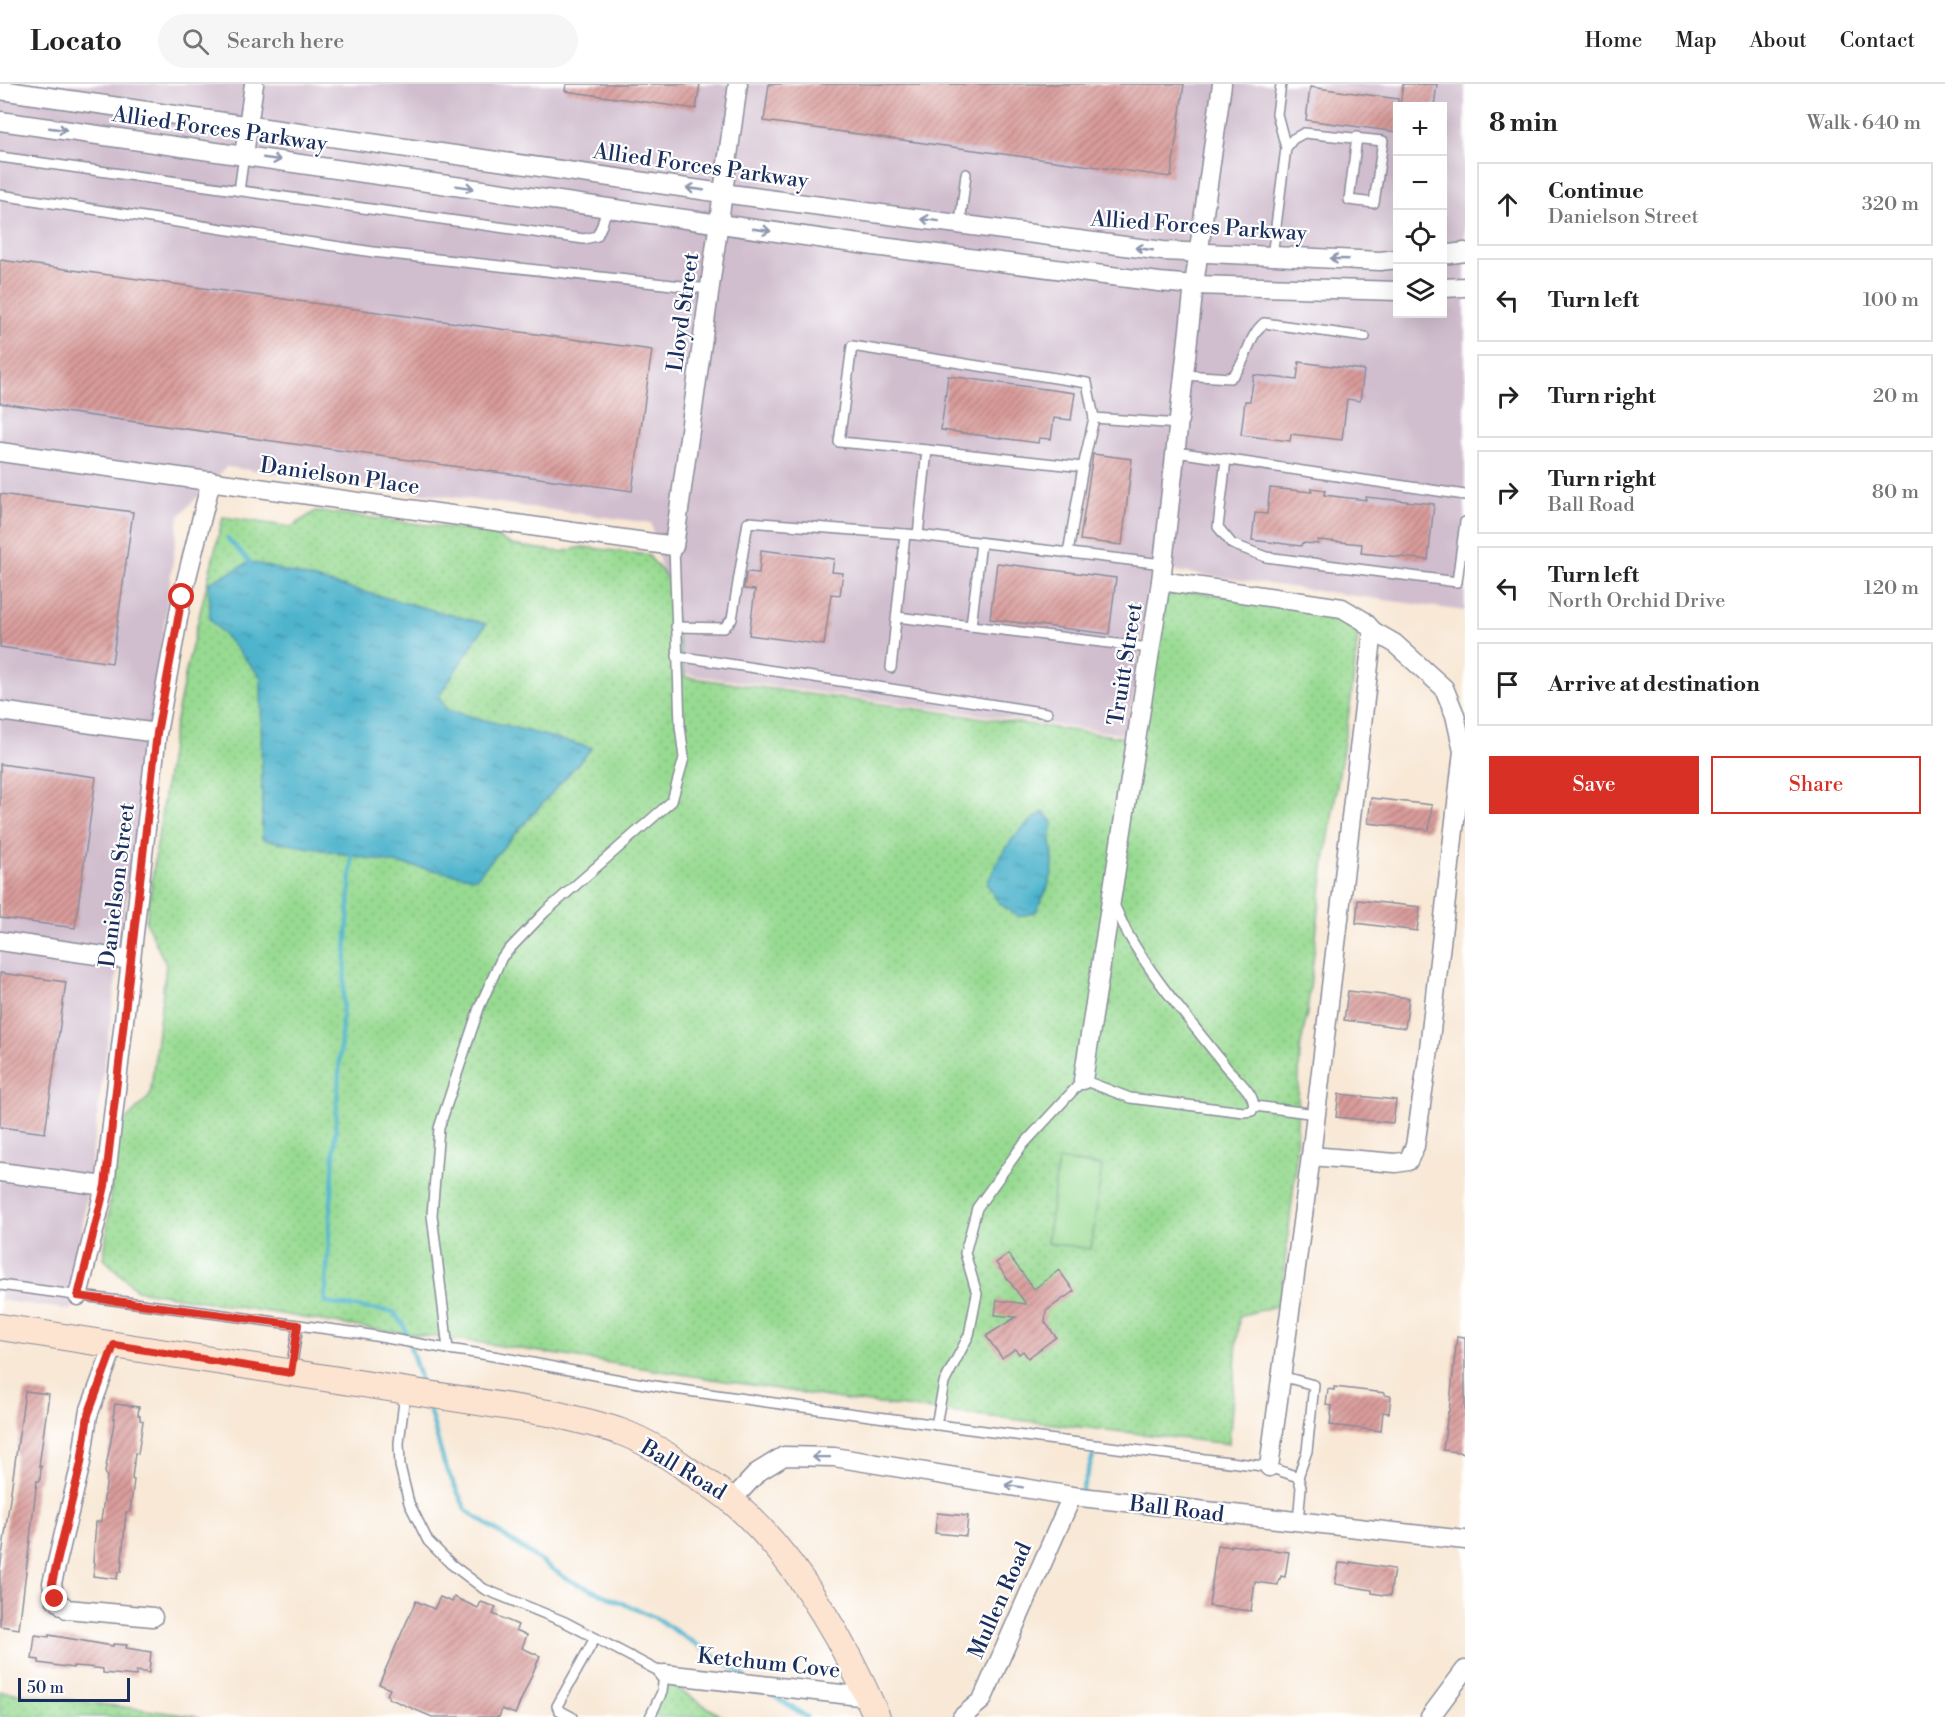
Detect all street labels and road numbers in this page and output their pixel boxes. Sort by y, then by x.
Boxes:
street label: Allied Forces Parkway [109,101,329,158]
street label: Allied Forces Parkway [590,138,810,195]
street label: Allied Forces Parkway [1089,205,1308,248]
street label: Lloyd Street [662,251,705,374]
street label: Danielson Place [258,452,421,501]
street label: Truitt Street [1102,601,1149,728]
street label: Danielson Street [94,801,141,969]
street label: Ball Road [635,1434,731,1507]
street label: Ball Road [1127,1490,1226,1529]
street label: Mullen Road [963,1538,1038,1663]
street label: Ketchum Cove [696,1643,842,1684]

